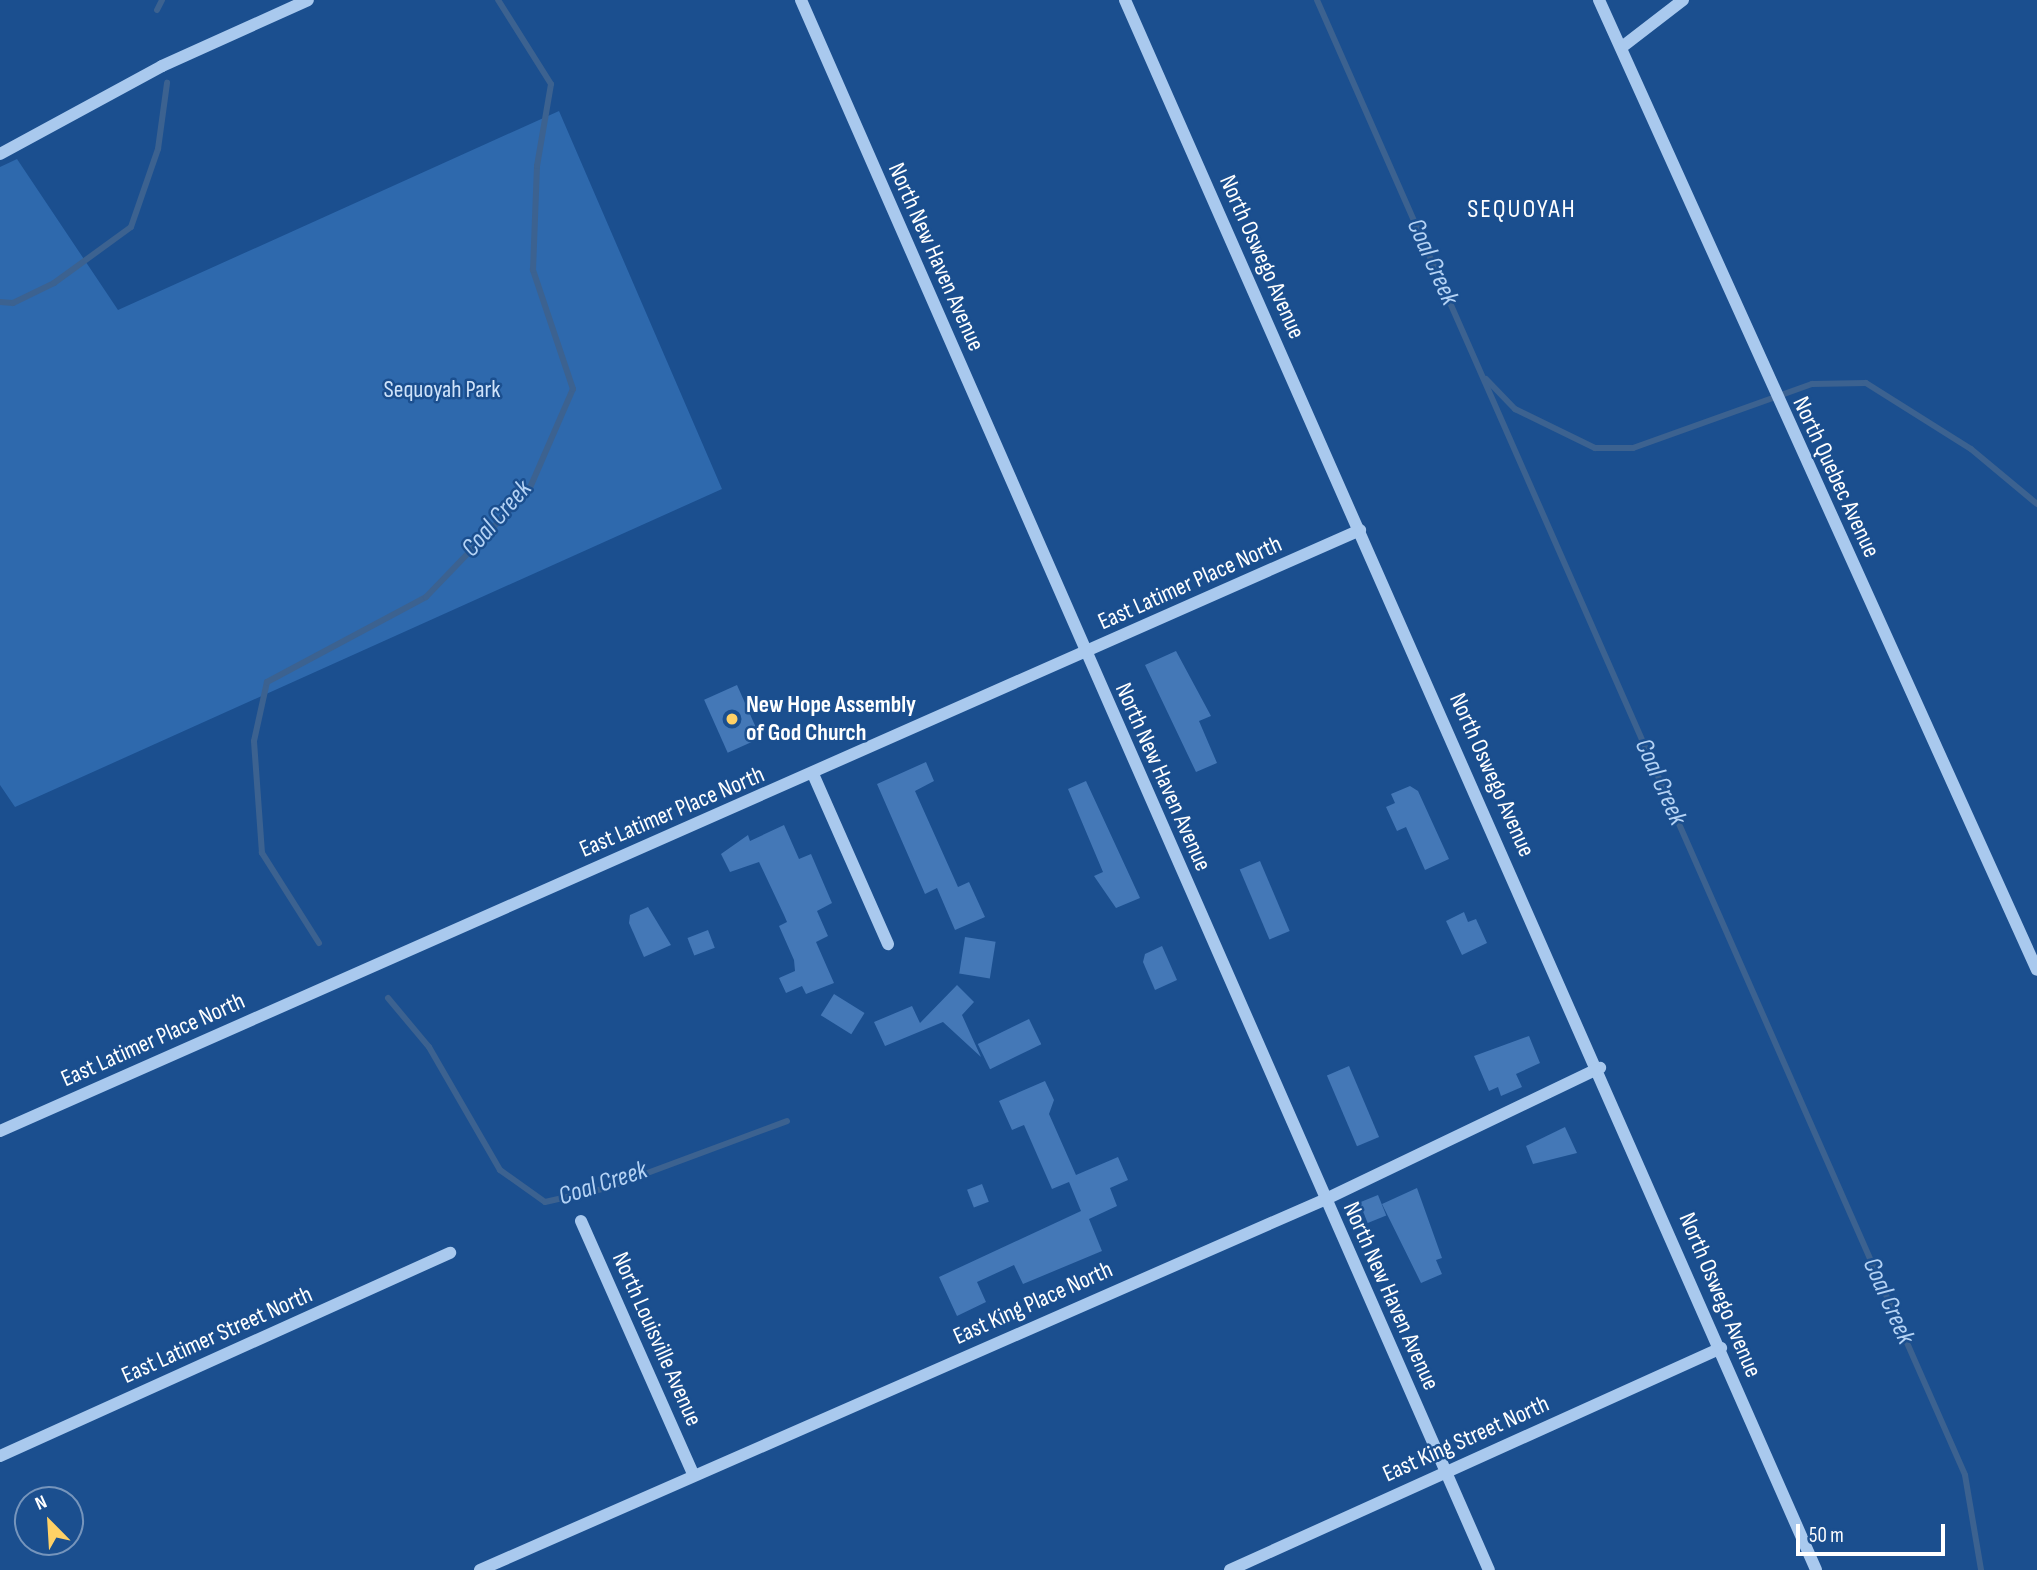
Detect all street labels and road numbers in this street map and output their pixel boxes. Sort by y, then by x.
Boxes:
street label: North New Haven Avenue [882,159,990,355]
street label: North Oswego Avenue [1213,171,1311,343]
street label: North Quebec Avenue [1786,392,1886,562]
street label: East Latimer Place North [1094,530,1286,636]
street label: North New Haven Avenue [1109,679,1217,875]
street label: North Oswego Avenue [1443,689,1541,861]
street label: East Latimer Place North [575,760,769,864]
street label: East Latimer Place North [57,987,249,1093]
street label: North New Haven Avenue [1337,1198,1445,1394]
street label: North Oswego Avenue [1672,1208,1768,1382]
street label: North Louisville Avenue [606,1248,708,1430]
street label: East King Place North [949,1255,1117,1351]
street label: East Latimer Street North [117,1280,317,1390]
street label: East King Street North [1378,1389,1554,1489]

